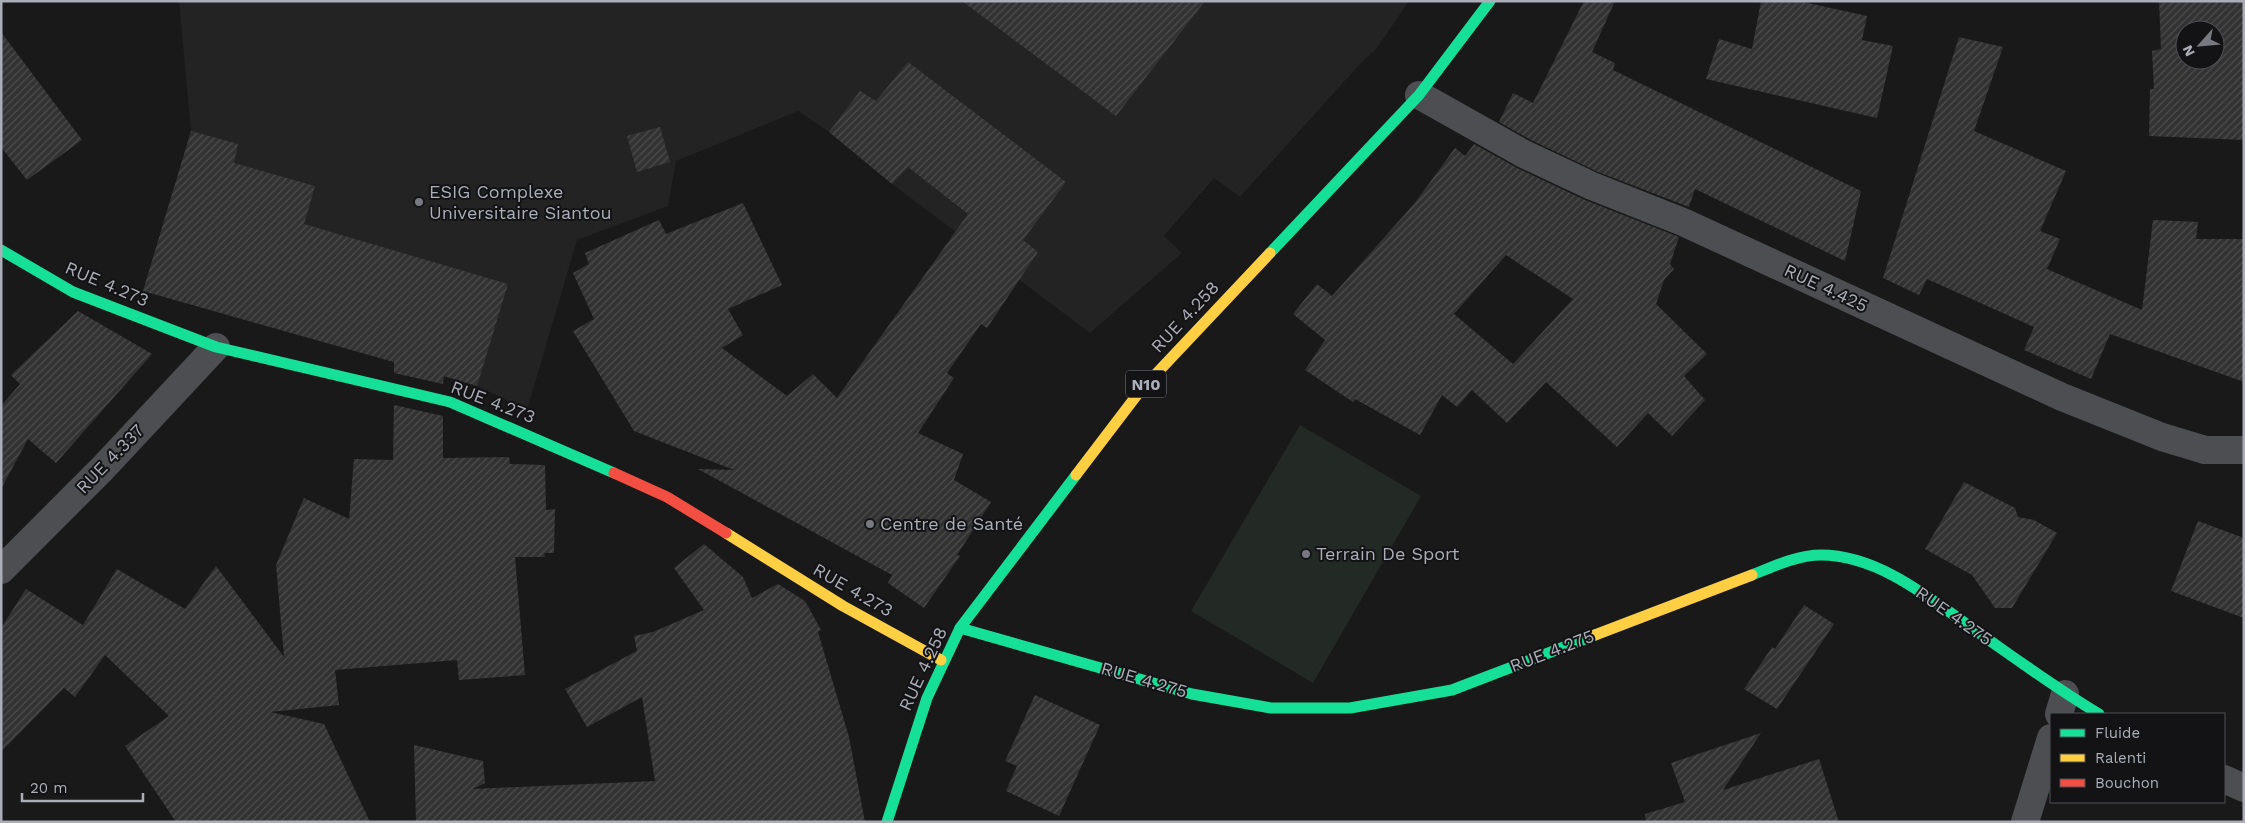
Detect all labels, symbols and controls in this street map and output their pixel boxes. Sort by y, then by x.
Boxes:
north arrow [2175,20,2225,70]
text: N [2179,43,2198,59]
place label: ESIG Complexe Universitaire Siantou [429,181,612,223]
marker: ESIG Complexe Universitaire Siantou [413,196,425,208]
street label: RUE 4.273 [62,257,152,311]
street label: RUE 4.425 [1781,259,1871,316]
street label: RUE 4.258 [1146,277,1223,357]
road number: N10 [1126,370,1166,398]
street label: RUE 4.273 [448,376,538,427]
street label: RUE 4.337 [71,420,148,498]
place label: Centre de Santé [880,513,1023,534]
marker: Centre de Santé [864,518,876,530]
place label: Terrain De Sport [1316,543,1460,564]
marker: Terrain De Sport [1300,548,1312,560]
street label: RUE 4.273 [810,558,897,621]
street label: RUE 4.275 [1912,582,1997,650]
street label: RUE 4.258 [894,624,951,714]
street label: RUE 4.275 [1507,625,1597,676]
street label: RUE 4.275 [1099,657,1190,702]
legend [2050,713,2225,803]
text: Fluide [2095,724,2140,742]
text: Ralenti [2095,749,2146,767]
scale bar [22,770,144,802]
text: Bouchon [2095,774,2159,792]
text: 20 m [30,779,68,797]

